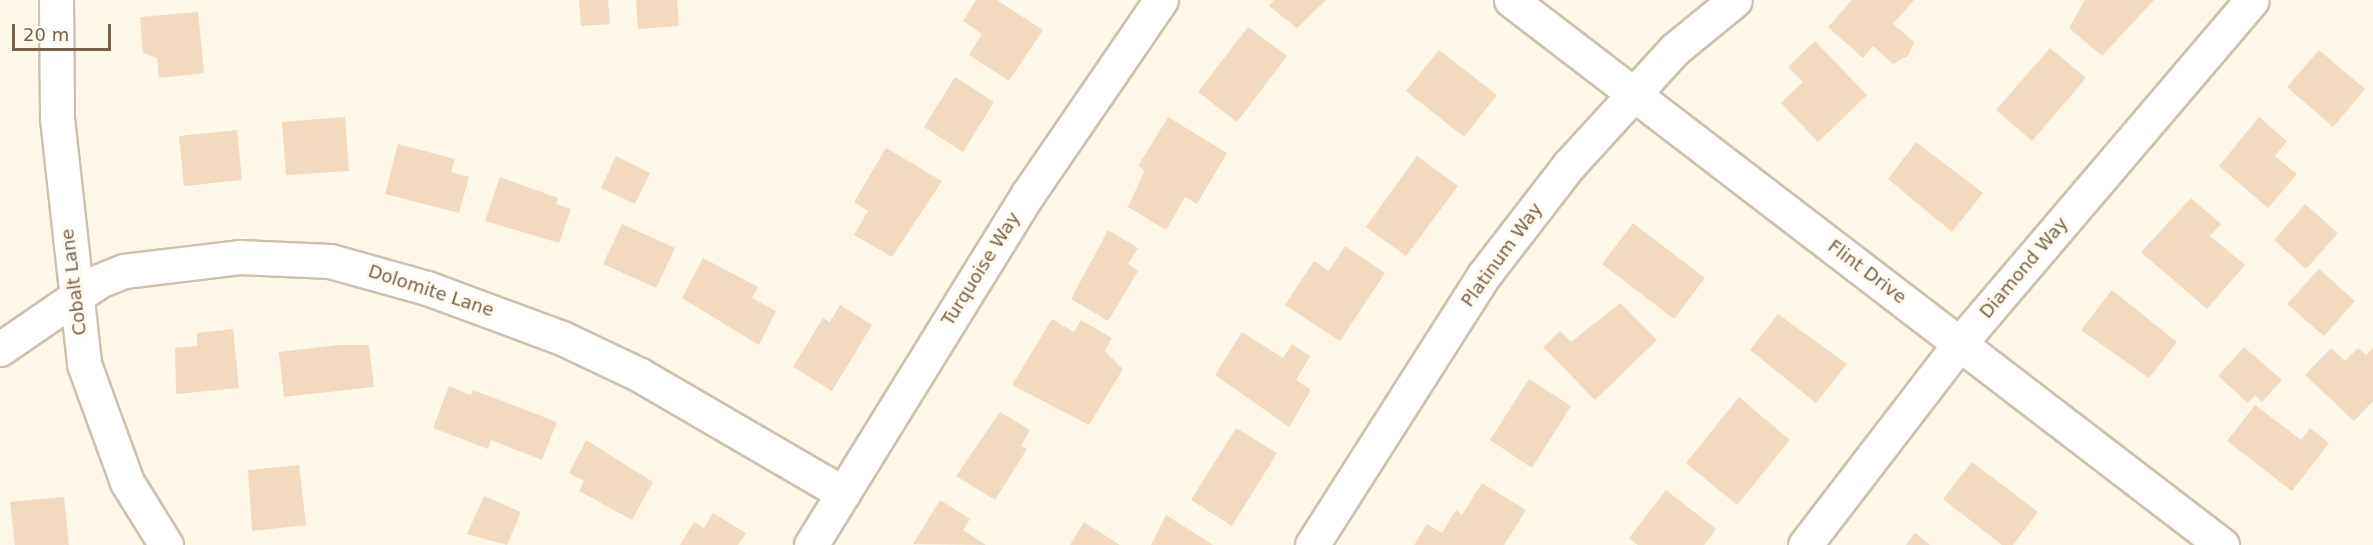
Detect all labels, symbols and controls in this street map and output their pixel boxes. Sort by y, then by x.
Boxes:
scale bar [15,12,114,50]
text: 20 m [23,24,69,45]
street label: Platinum Way [1457,199,1547,311]
street label: Turquoise Way [937,208,1025,330]
street label: Diamond Way [1975,213,2073,323]
street label: Cobalt Lane [57,227,91,337]
street label: Flint Drive [1824,236,1910,308]
street label: Dolomite Lane [365,261,497,321]

